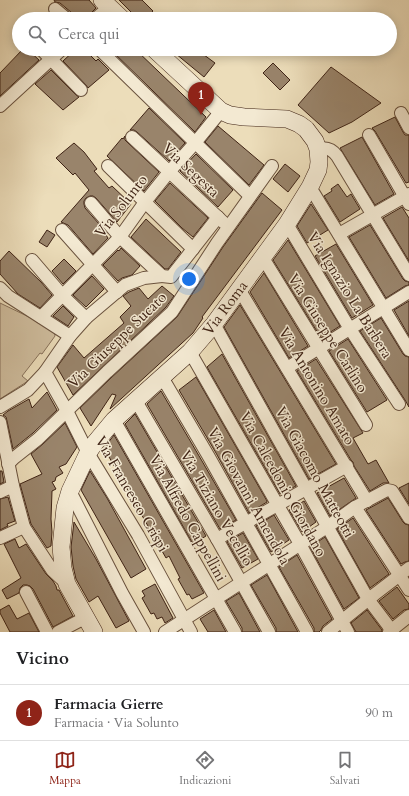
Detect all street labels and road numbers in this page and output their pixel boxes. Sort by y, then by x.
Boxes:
street label: Via Segesta [158,138,224,202]
street label: Via Solunto [90,170,152,242]
street label: Via Ignazio La Barbera [303,228,397,363]
street label: Via Giuseppe Carlino [283,270,373,396]
street label: Via Roma [198,276,252,339]
street label: Via Giuseppe Sucato [63,287,171,393]
street label: Via Antonino Amato [274,323,360,449]
street label: Via Giacomo Matteotti [271,403,359,541]
street label: Via Calcedonio Giordano [235,408,331,560]
street label: Via Giovanni Amendola [203,424,295,569]
street label: Via Francesco Crispi [91,432,173,556]
street label: Via Tiziano Vecellio [176,446,258,570]
street label: Via Alfredo Cappellini [145,451,231,585]

